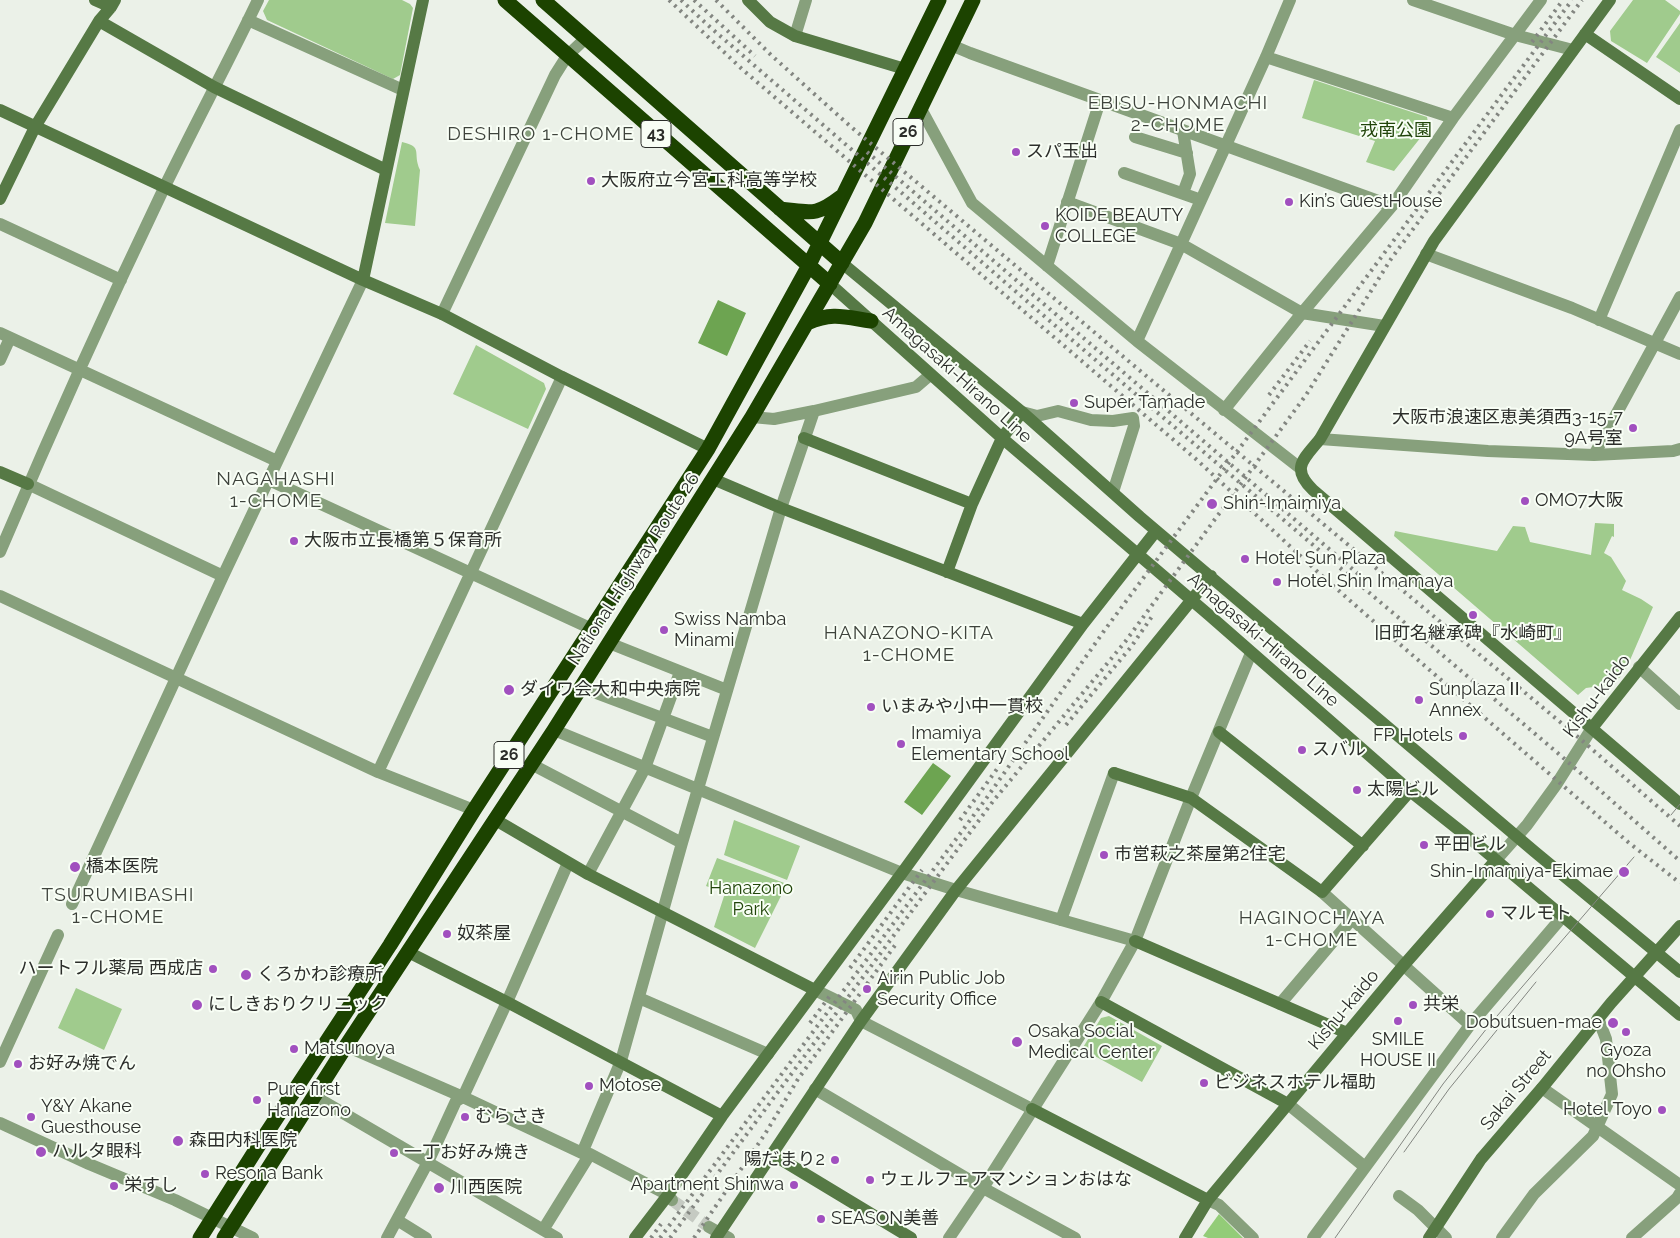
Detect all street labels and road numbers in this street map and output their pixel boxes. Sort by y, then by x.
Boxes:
road number: 26 [893,118,923,146]
road number: 43 [641,120,671,148]
street label: Amagasaki-Hirano Line [878,302,1036,448]
street label: National Highway Route 26 [564,469,704,669]
street label: Amagasaki-Hirano Line [1183,568,1343,712]
street label: Kishu-kaido [1559,650,1635,742]
road number: 26 [494,742,524,768]
street label: Kishu-kaido [1304,965,1384,1055]
street label: Sakai Street [1476,1045,1556,1135]

